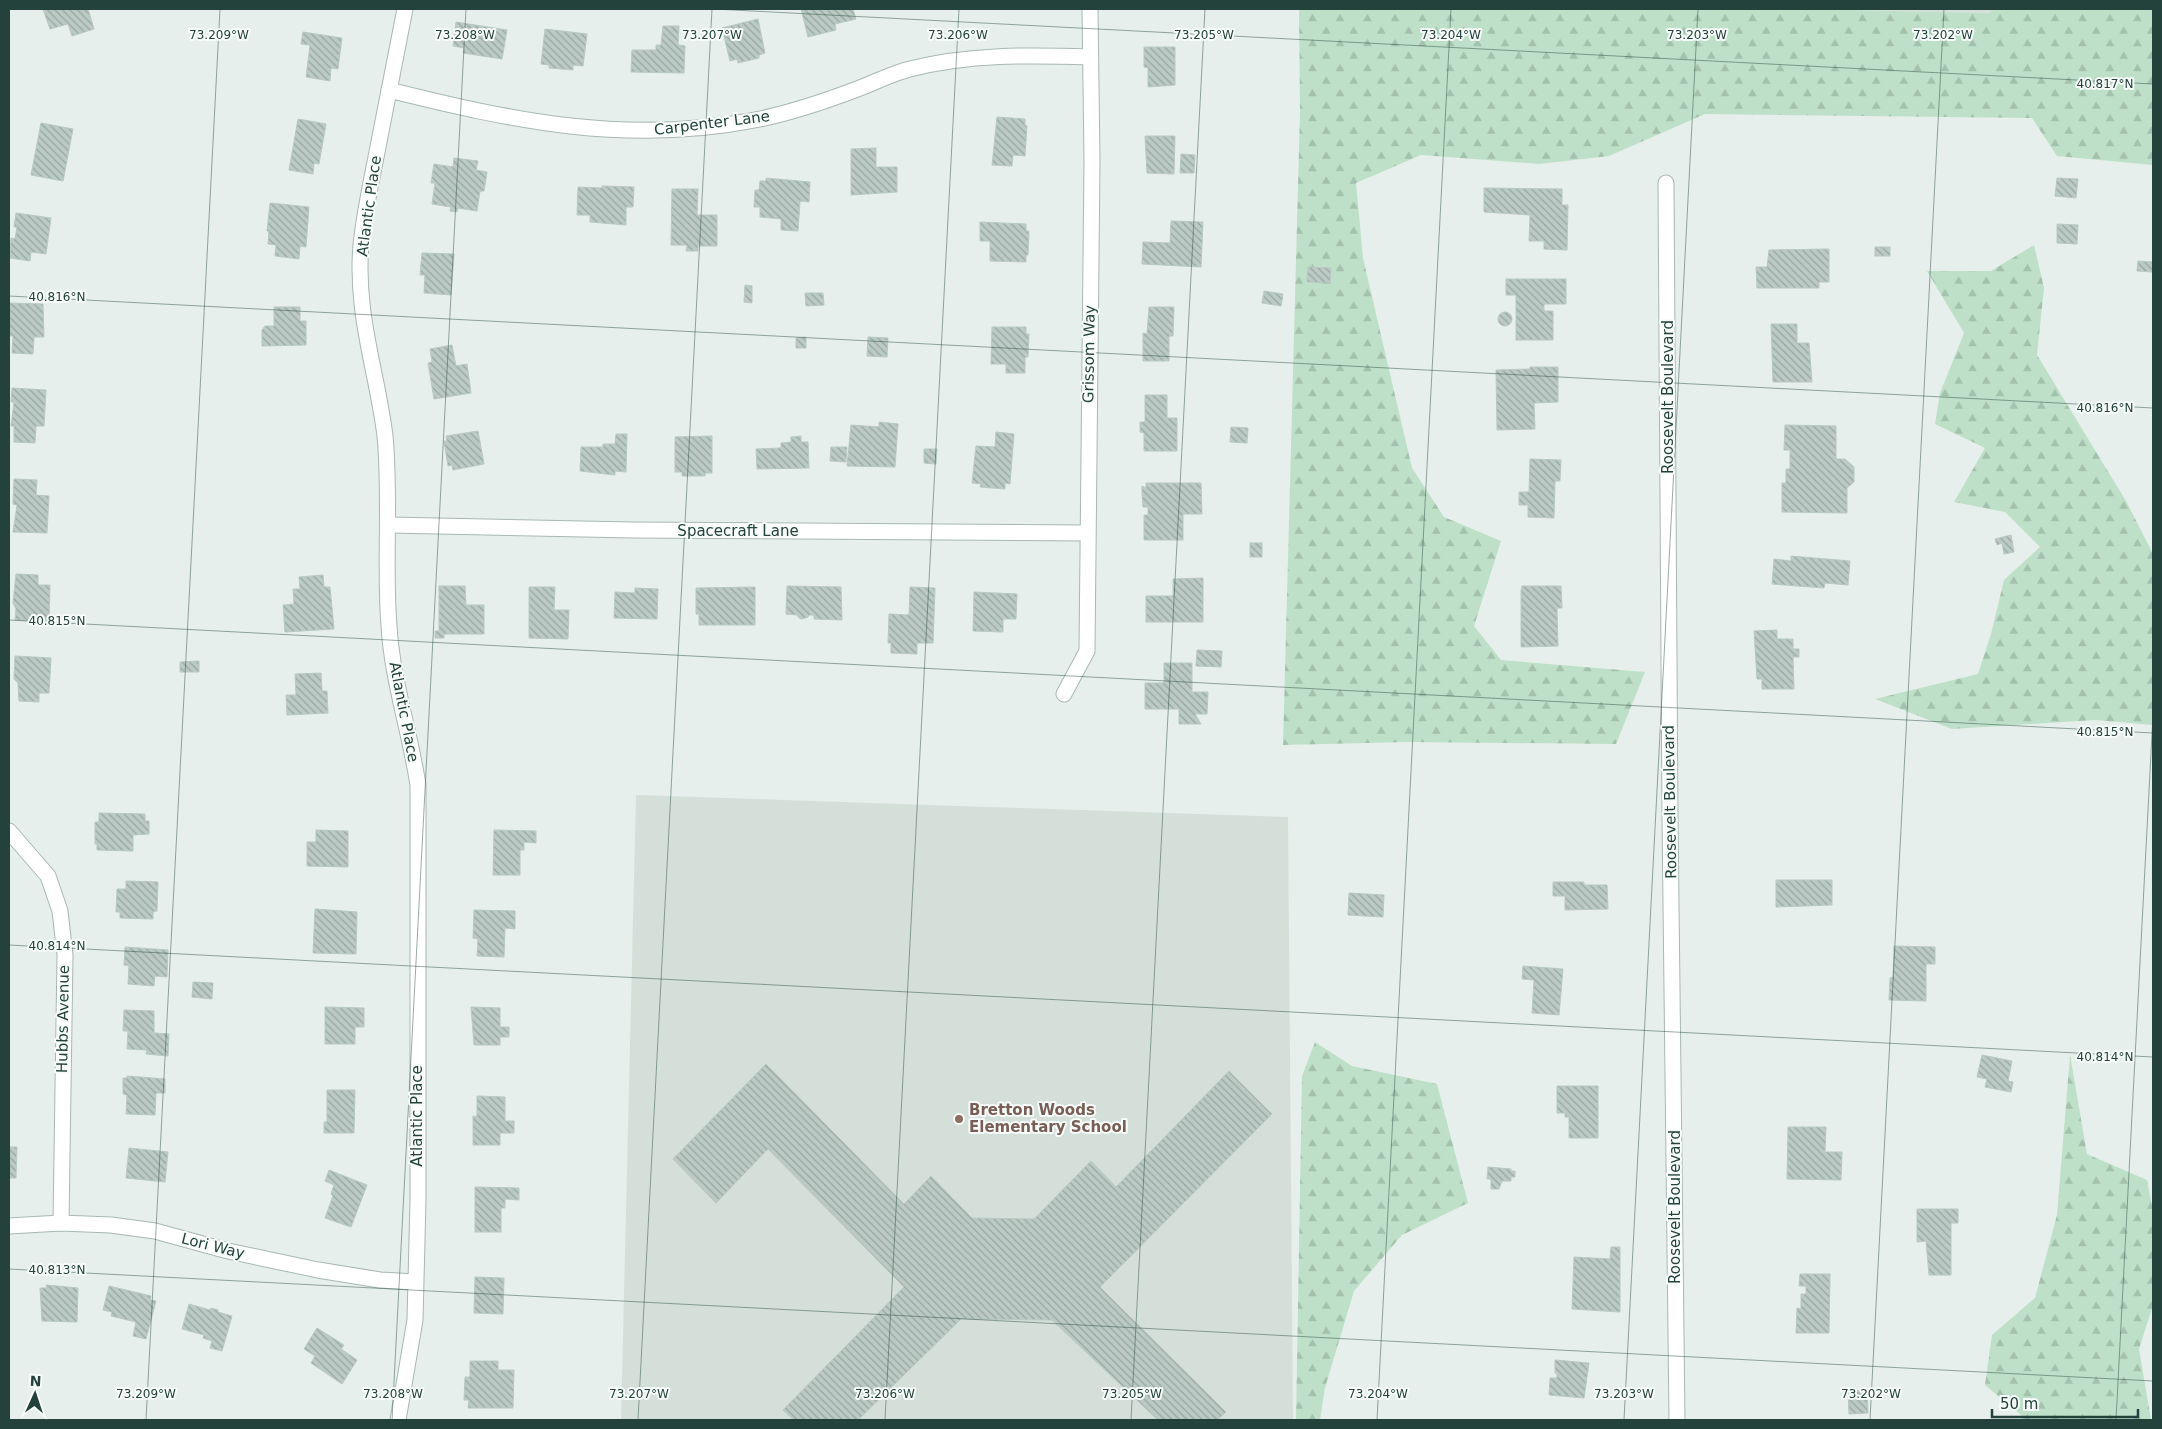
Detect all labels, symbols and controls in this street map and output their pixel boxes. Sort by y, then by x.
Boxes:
text: 73.209°W [189,28,249,42]
text: 73.208°W [435,28,495,42]
text: 73.207°W [682,28,742,42]
text: 73.206°W [928,28,988,42]
text: 73.205°W [1174,28,1234,42]
text: 73.204°W [1421,28,1481,42]
text: 73.203°W [1667,28,1727,42]
text: 73.202°W [1913,28,1973,42]
text: 40.817°N [2077,77,2133,91]
street label: Carpenter Lane [653,107,771,139]
street label: Atlantic Place [353,154,385,258]
text: 40.816°N [29,290,85,304]
street label: Grissom Way [1079,305,1099,403]
street label: Roosevelt Boulevard [1659,320,1677,474]
text: 40.816°N [2077,401,2133,415]
street label: Spacecraft Lane [677,522,799,540]
text: 40.815°N [29,614,85,628]
street label: Atlantic Place [385,660,423,764]
street label: Roosevelt Boulevard [1660,725,1680,879]
text: 40.815°N [2077,725,2133,739]
text: 40.814°N [29,939,85,953]
street label: Hubbs Avenue [53,965,73,1073]
text: 40.814°N [2077,1050,2133,1064]
street label: Atlantic Place [408,1065,426,1167]
place label: Bretton Woods Elementary School [969,1101,1127,1136]
marker: Bretton Woods Elementary School [953,1113,965,1125]
street label: Roosevelt Boulevard [1666,1130,1684,1284]
street label: Lori Way [180,1229,246,1263]
text: 40.813°N [29,1263,85,1277]
north arrow [10,1369,60,1419]
text: N [29,1373,42,1389]
scale bar [1992,1386,2138,1418]
text: 73.209°W [116,1387,176,1401]
text: 73.208°W [363,1387,423,1401]
text: 73.207°W [609,1387,669,1401]
text: 73.206°W [855,1387,915,1401]
text: 73.205°W [1102,1387,1162,1401]
text: 73.204°W [1348,1387,1408,1401]
text: 73.203°W [1594,1387,1654,1401]
text: 73.202°W [1841,1387,1901,1401]
text: 50 m [2000,1395,2038,1413]

